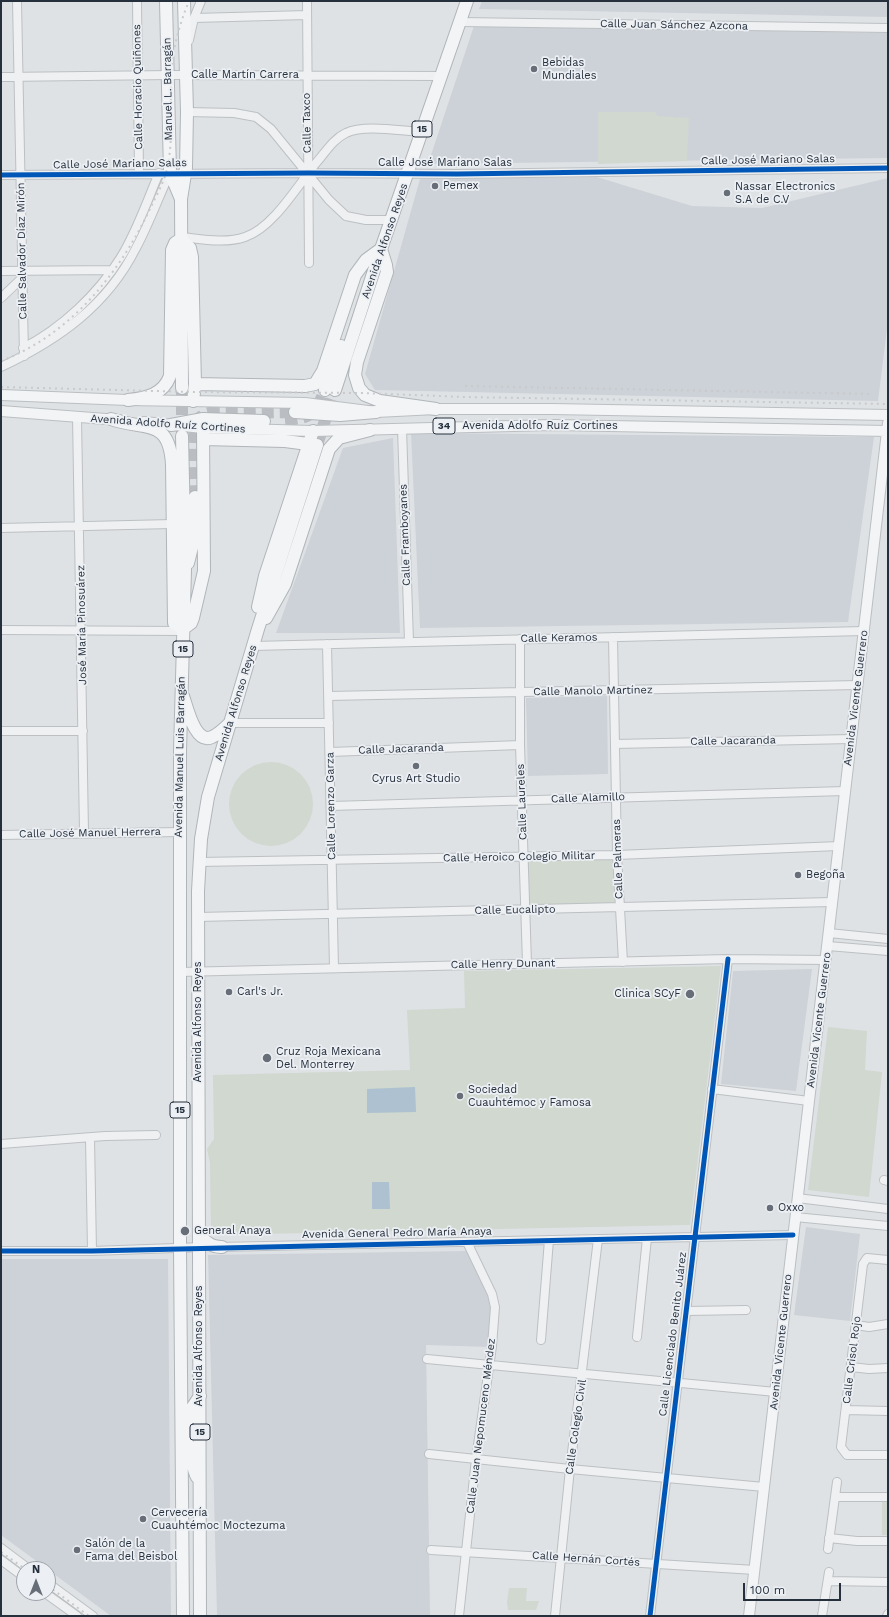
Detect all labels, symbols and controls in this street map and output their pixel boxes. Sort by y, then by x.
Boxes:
street label: Calle Juan Sánchez Azcona [600,17,748,33]
street label: Calle Horacio Quiñones [130,24,146,150]
street label: Manuel L. Barragán [161,37,175,141]
place label: Bebidas Mundiales [542,56,596,82]
marker: Bebidas Mundiales [529,64,539,74]
street label: Calle Martín Carrera [191,68,299,82]
street label: Calle Taxco [300,93,314,153]
road number: 15 [412,121,432,137]
street label: Calle José Mariano Salas [701,152,835,168]
street label: Calle José Mariano Salas [53,156,187,172]
street label: Calle José Mariano Salas [378,156,512,170]
place label: Pemex [443,179,478,193]
place label: Nassar Electronics S.A de C.V [735,180,835,206]
marker: Pemex [430,181,440,191]
street label: Calle Salvador Díaz Mirón [14,182,30,320]
street label: Avenida Alfonso Reyes [359,182,411,300]
marker: Nassar Electronics S.A de C.V [722,188,732,198]
street label: Avenida Adolfo Ruíz Cortines [90,412,246,436]
road number: 34 [433,418,455,434]
street label: Avenida Adolfo Ruíz Cortines [462,419,618,433]
street label: Calle Framboyanes [397,484,413,586]
street label: José María Pinosuárez [74,565,90,685]
street label: Avenida Vicente Guerrero [841,629,871,767]
street label: Calle Keramos [520,631,598,645]
road number: 15 [173,641,193,657]
street label: Avenida Alfonso Reyes [212,643,260,763]
street label: Avenida Manuel Luis Barragán [172,676,188,838]
street label: Calle Manolo Martínez [533,683,653,699]
street label: Calle Jacaranda [690,734,776,748]
street label: Calle Jacaranda [358,741,444,757]
street label: Calle Lorenzo Garza [323,752,339,860]
marker: Cyrus Art Studio [411,761,421,771]
street label: Calle Laureles [514,764,530,840]
place label: Cyrus Art Studio [372,772,460,786]
street label: Calle Alamillo [551,790,625,806]
street label: Calle Palmeras [610,819,626,899]
street label: Calle José Manuel Herrera [19,825,161,841]
street label: Calle Heroico Colegio Militar [443,849,595,865]
place label: Begoña [806,868,845,882]
marker: Begoña [793,870,803,880]
street label: Calle Eucalipto [474,903,556,917]
street label: Avenida Vicente Guerrero [804,951,834,1089]
street label: Calle Henry Dunant [451,956,555,972]
street label: Avenida Alfonso Reyes [191,962,205,1082]
place label: Carl's Jr. [237,985,283,999]
marker: Carl's Jr. [224,987,234,997]
place label: Clinica SCyF [614,987,681,1001]
marker: Clinica SCyF [684,988,696,1000]
place label: Cruz Roja Mexicana Del. Monterrey [276,1045,381,1071]
marker: Cruz Roja Mexicana Del. Monterrey [261,1052,273,1064]
place label: Sociedad Cuauhtémoc y Famosa [468,1083,591,1109]
marker: Sociedad Cuauhtémoc y Famosa [455,1091,465,1101]
road number: 15 [170,1102,190,1118]
place label: Oxxo [778,1201,804,1215]
marker: Oxxo [765,1203,775,1213]
place label: General Anaya [194,1224,271,1238]
marker: General Anaya [179,1225,191,1237]
street label: Avenida General Pedro María Anaya [302,1225,492,1241]
street label: Calle Licenciado Benito Juárez [656,1251,690,1417]
street label: Avenida Vicente Guerrero [767,1273,795,1411]
street label: Avenida Alfonso Reyes [192,1286,206,1406]
street label: Calle Crisol Rojo [840,1315,864,1405]
street label: Calle Juan Nepomuceno Méndez [464,1338,498,1514]
street label: Calle Colegio Civil [563,1379,589,1475]
road number: 15 [190,1424,210,1440]
place label: Cervecería Cuauhtémoc Moctezuma [151,1506,285,1532]
marker: Cervecería Cuauhtémoc Moctezuma [138,1514,148,1524]
place label: Salón de la Fama del Beisbol [85,1537,177,1563]
marker: Salón de la Fama del Beisbol [72,1545,82,1555]
street label: Calle Hernán Cortés [532,1549,640,1569]
north arrow [16,1561,56,1601]
text: N [32,1563,40,1576]
scale bar [745,1575,843,1601]
text: 100 m [750,1583,785,1597]

